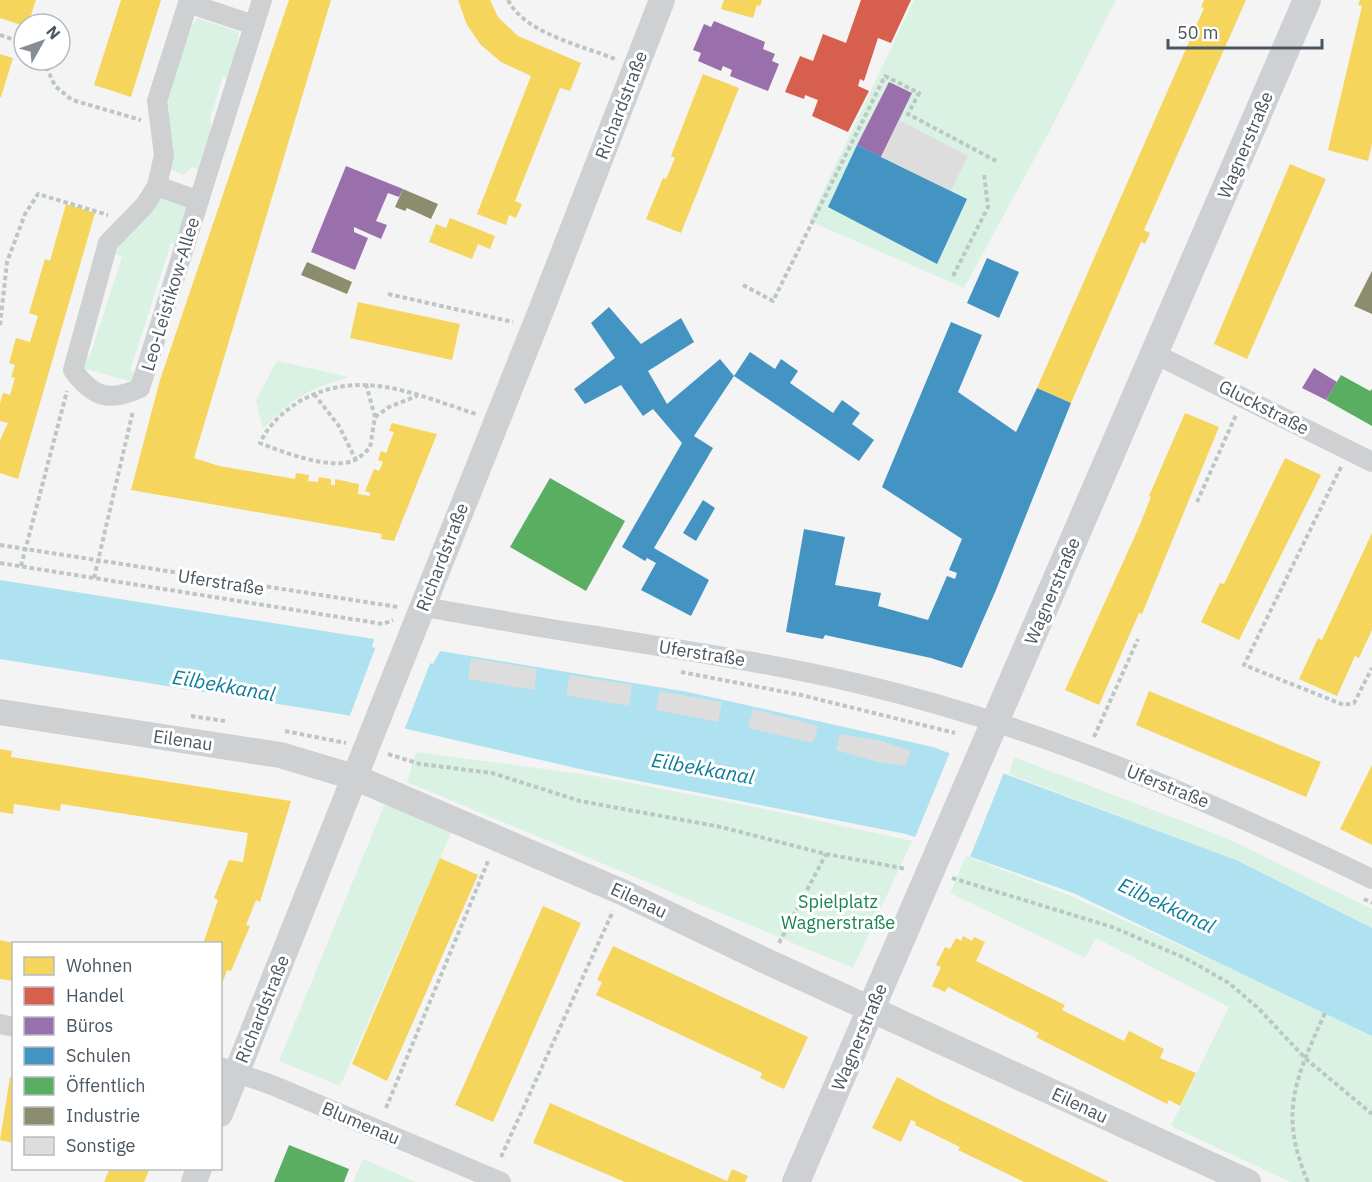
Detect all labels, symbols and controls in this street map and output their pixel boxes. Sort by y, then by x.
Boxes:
north arrow [12,12,72,72]
scale bar [1168,12,1322,50]
text: N [42,21,65,43]
text: 50 m [1177,21,1219,44]
street label: Richardstraße [590,47,652,163]
street label: Wagnerstraße [1212,88,1278,202]
street label: Leo-Leistikow-Allee [136,214,204,374]
street label: Gluckstraße [1215,374,1313,440]
street label: Richardstraße [411,499,473,615]
street label: Wagnerstraße [1019,534,1085,648]
street label: Uferstraße [176,564,266,600]
street label: Uferstraße [657,635,747,671]
water label: Eilbekkanal [171,663,278,707]
street label: Eilenau [152,724,214,756]
water label: Eilbekkanal [650,746,757,790]
street label: Uferstraße [1123,759,1213,813]
water label: Eilbekkanal [1114,871,1220,939]
street label: Eilenau [607,877,671,923]
park label: Spielplatz Wagnerstraße [781,890,895,934]
legend [12,942,222,1170]
street label: Richardstraße [230,952,294,1066]
text: Wohnen [66,954,132,977]
street label: Wagnerstraße [826,980,892,1094]
text: Handel [66,984,124,1007]
text: Büros [66,1014,113,1037]
text: Schulen [66,1044,131,1067]
text: Öffentlich [66,1074,145,1097]
street label: Eilenau [1048,1082,1112,1128]
street label: Blumenau [319,1096,403,1150]
text: Industrie [66,1104,140,1127]
text: Sonstige [66,1134,136,1157]

